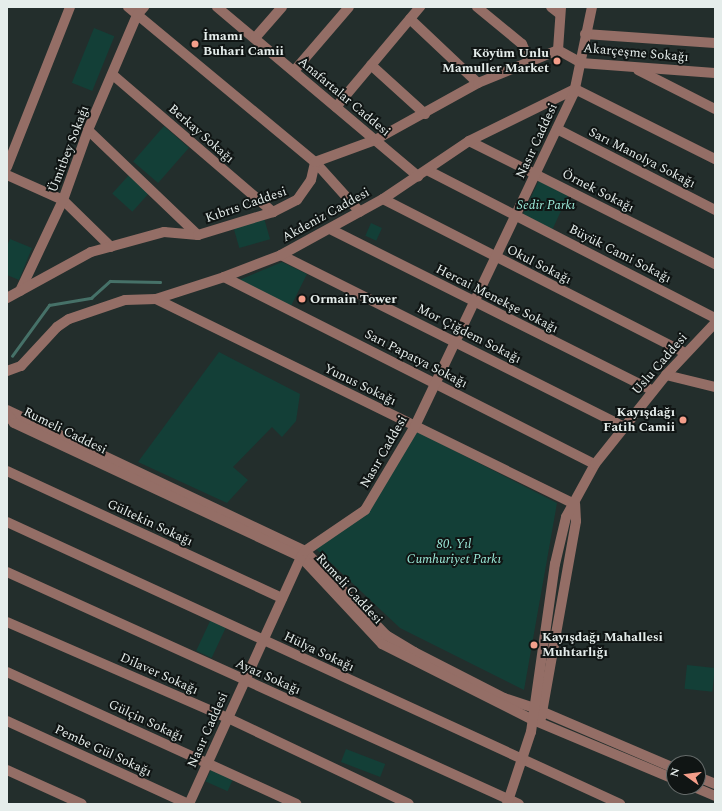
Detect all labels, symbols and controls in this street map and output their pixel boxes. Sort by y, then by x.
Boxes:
place label: İmamı Buhari Camii [203,29,284,60]
marker: İmamı Buhari Camii [190,39,200,49]
street label: Akarçeşme Sokağı [583,41,689,65]
place label: Köyüm Unlu Mamuller Market [442,46,549,77]
street label: Anafartalar Caddesi [295,54,393,140]
marker: Köyüm Unlu Mamuller Market [552,56,562,66]
street label: Berkay Sokağı [165,101,237,167]
street label: Nasır Caddesi [513,101,561,181]
street label: Ümitbey Sokağı [45,103,93,195]
street label: Sarı Manolya Sokağı [586,124,698,192]
street label: Örnek Sokağı [559,166,637,216]
street label: Kıbrıs Caddesi [203,184,289,226]
street label: Akdeniz Caddesi [280,185,372,245]
park label: Sedir Parkı [517,197,575,213]
street label: Büyük Cami Sokağı [566,221,674,287]
street label: Okul Sokağı [504,242,574,288]
street label: Hercai Menekşe Sokağı [433,261,561,337]
place label: Ormain Tower [310,291,397,307]
marker: Ormain Tower [297,294,307,304]
street label: Mor Çiğdem Sokağı [414,301,524,367]
street label: Sarı Papatya Sokağı [362,326,470,392]
street label: Uslu Caddesi [629,330,691,398]
street label: Yunus Sokağı [321,361,399,409]
street label: Rumeli Caddesi [21,404,109,458]
place label: Kayışdağı Fatih Camii [603,405,675,436]
street label: Nasır Caddesi [357,413,411,491]
marker: Kayışdağı Fatih Camii [678,415,688,425]
street label: Gültekin Sokağı [105,496,195,550]
park label: 80. Yıl Cumhuriyet Parkı [407,537,501,568]
street label: Rumeli Caddesi [312,550,386,628]
street label: Hülya Sokağı [281,629,357,675]
place label: Kayışdağı Mahallesi Muhtarlığı [542,630,663,661]
marker: Kayışdağı Mahallesi Muhtarlığı [529,640,539,650]
street label: Dilaver Sokağı [117,650,201,698]
street label: Ayaz Sokağı [233,656,303,698]
street label: Nasır Caddesi [184,690,232,770]
street label: Gülçin Sokağı [106,697,186,745]
street label: Pembe Gül Sokağı [52,722,154,780]
north arrow [666,755,706,795]
text: N [666,766,684,779]

